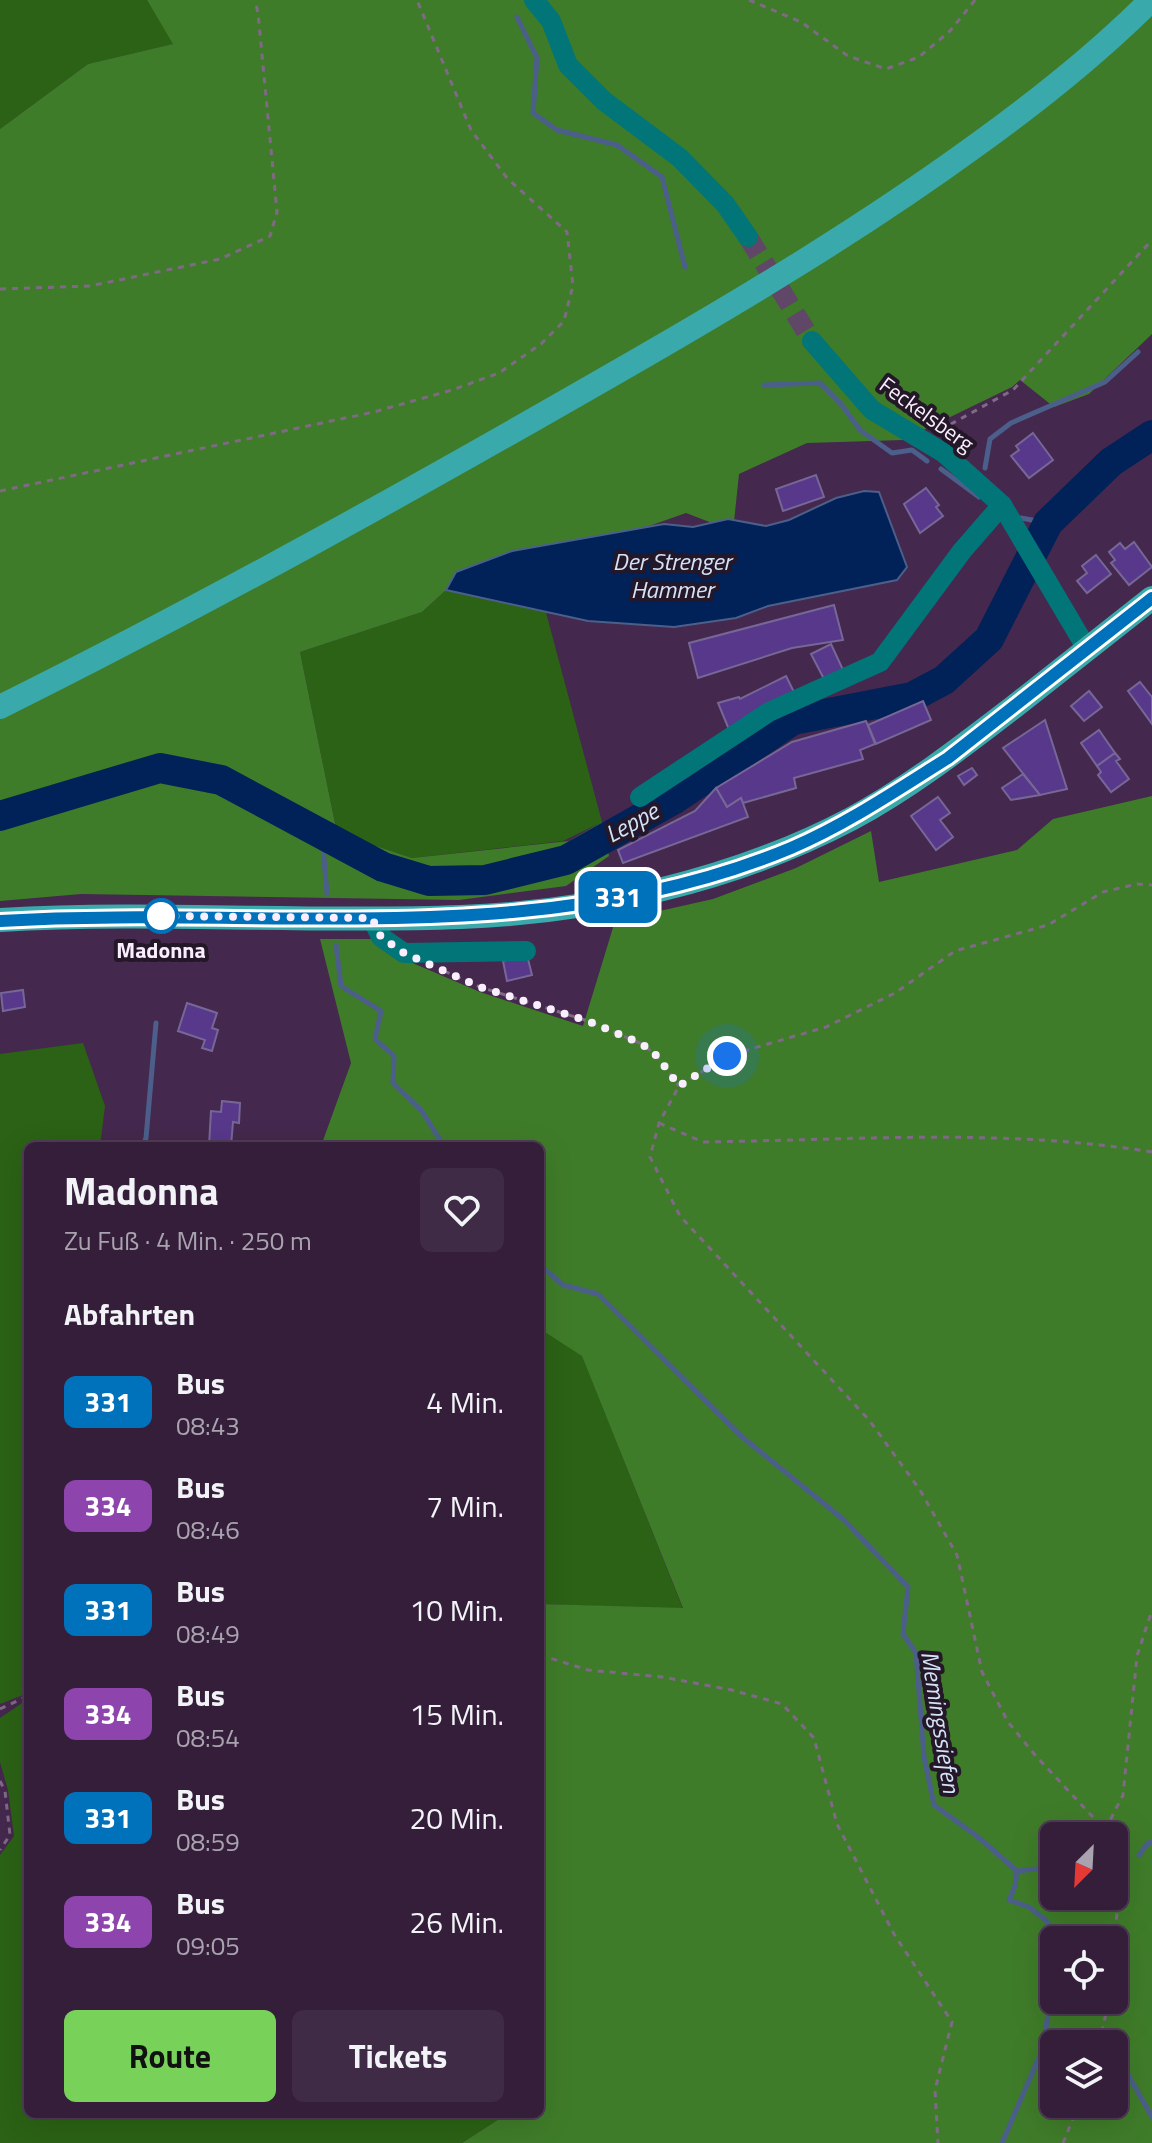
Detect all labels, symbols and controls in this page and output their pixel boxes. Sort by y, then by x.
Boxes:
street label: Feckelsberg [873,368,981,460]
water label: Der Strenger Hammer [613,543,735,607]
water label: Leppe [598,792,666,851]
line badge: 331 [572,871,664,923]
text: 331 [594,875,642,918]
marker: Madonna [144,899,178,933]
place label: Madonna [116,933,206,967]
your location [707,1036,747,1076]
text: Madonna [64,1162,219,1220]
button: heart [420,1168,504,1252]
text: Zu Fuß · 4 Min. · 250 m [64,1221,312,1260]
text: Abfahrten [64,1291,195,1337]
text: Bus [176,1360,225,1406]
text: 4 Min. [426,1379,504,1425]
text: 331 [84,1380,132,1423]
text: 08:43 [176,1406,240,1445]
text: Bus [176,1464,225,1510]
text: 7 Min. [426,1483,504,1529]
text: 334 [84,1484,132,1527]
text: 08:46 [176,1510,240,1549]
text: Bus [176,1568,225,1614]
text: 10 Min. [409,1587,504,1633]
text: 331 [84,1588,132,1631]
text: 08:49 [176,1614,240,1653]
water label: Memingssiefen [912,1648,970,1796]
text: Bus [176,1672,225,1718]
text: 15 Min. [409,1691,504,1737]
text: 334 [84,1692,132,1735]
text: 08:54 [176,1718,240,1757]
text: Bus [176,1776,225,1822]
text: 20 Min. [409,1795,504,1841]
text: 331 [84,1796,132,1839]
text: 08:59 [176,1822,240,1861]
north arrow [1040,1822,1128,1910]
map controls [1040,1822,1128,2118]
text: Bus [176,1880,225,1926]
text: 26 Min. [409,1899,504,1945]
text: 334 [84,1900,132,1943]
text: 09:05 [176,1926,240,1965]
button: locate [1040,1926,1128,2014]
button: Route [64,2010,276,2102]
button: Tickets [292,2010,504,2102]
button: layers [1040,2030,1128,2118]

